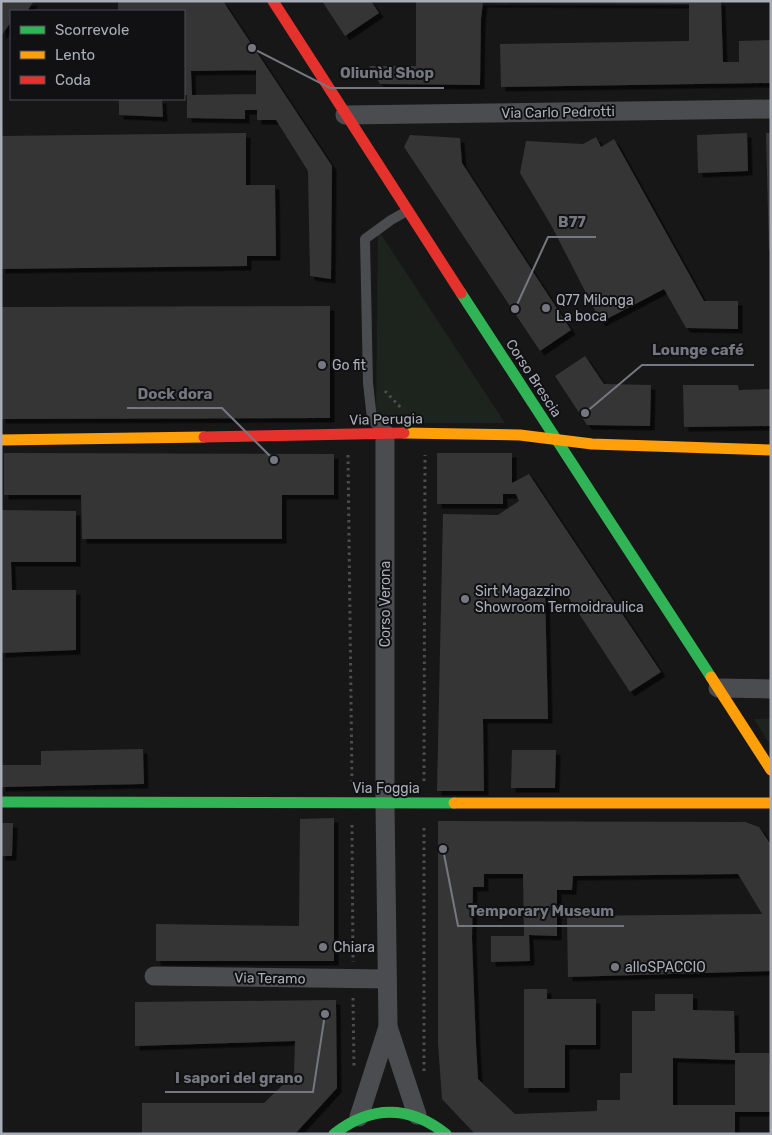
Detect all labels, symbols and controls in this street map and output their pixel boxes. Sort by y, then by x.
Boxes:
legend [10,10,185,100]
text: Scorrevole [55,21,129,39]
text: Lento [55,46,95,64]
callout: Oliunìd Shop [330,58,444,88]
text: Oliunìd Shop [340,64,434,82]
text: Coda [55,71,91,89]
street label: Via Carlo Pedrotti [501,103,615,122]
callout: B77 [548,207,596,237]
text: B77 [558,213,586,231]
place label: Q77 Milonga La boca [556,292,634,325]
marker: Q77 Milonga La boca [540,302,552,314]
callout: Lounge café [642,335,754,365]
street label: Corso Brescia [502,336,565,420]
text: Lounge café [652,341,744,359]
place label: Go fit [332,357,366,374]
marker: Go fit [316,359,328,371]
callout: Dock dora [127,378,222,408]
text: Dock dora [138,385,213,403]
street label: Via Perugia [349,410,423,429]
street label: Corso Verona [377,561,394,647]
place label: Sirt Magazzino Showroom Termoidraulica [475,583,644,616]
marker: Sirt Magazzino Showroom Termoidraulica [459,593,471,605]
street label: Via Foggia [352,780,420,797]
callout: Temporary Museum [458,896,624,926]
text: Temporary Museum [468,902,614,920]
place label: Chiara [333,939,375,956]
marker: Chiara [317,941,329,953]
place label: alloSPACCIO [625,959,706,976]
marker: alloSPACCIO [609,961,621,973]
street label: Via Teramo [234,969,306,988]
callout: I sapori del grano [165,1062,313,1092]
text: I sapori del grano [175,1069,303,1087]

